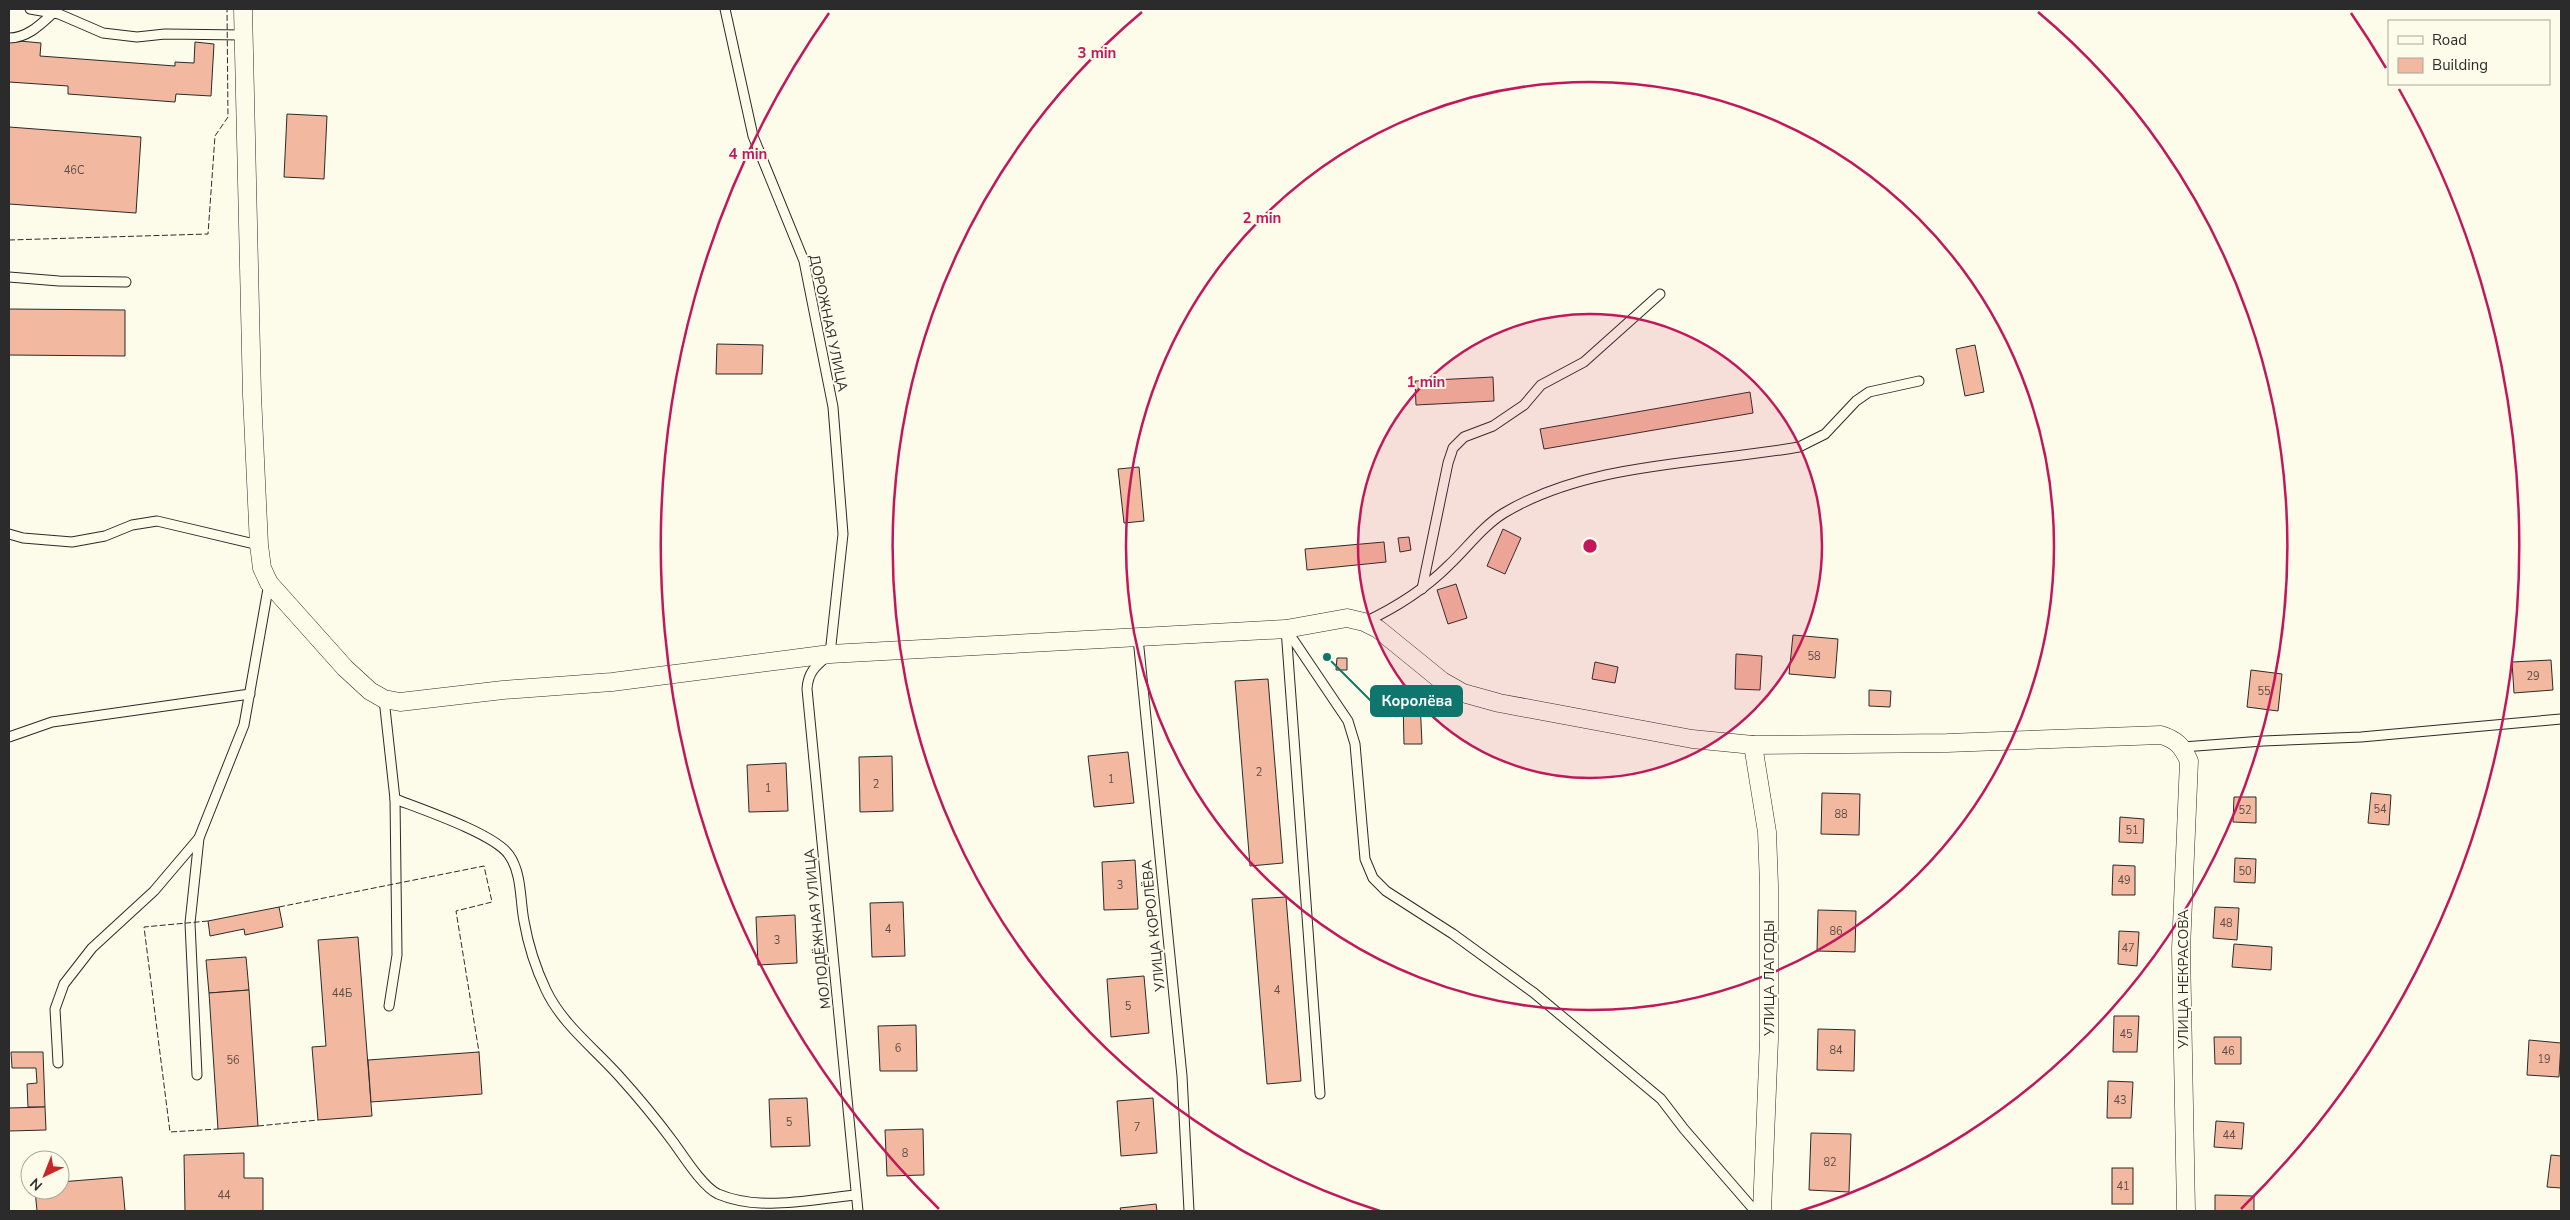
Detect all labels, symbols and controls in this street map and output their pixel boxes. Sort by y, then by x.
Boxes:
legend [2388,20,2550,85]
text: Road [2432,30,2467,50]
text: 3 min [1078,43,1116,63]
text: Building [2432,55,2488,75]
text: 4 min [729,144,767,164]
house number: 46С [64,163,84,178]
text: 2 min [1243,208,1281,228]
street label: ДОРОЖНАЯ УЛИЦА [805,253,852,393]
text: 1 min [1407,372,1445,392]
centre of rings [1581,537,1599,555]
house number: 58 [1807,649,1821,664]
house number: 29 [2526,669,2540,684]
house number: 55 [2257,684,2271,699]
callout: Королёва [1371,686,1462,716]
text: Королёва [1382,691,1453,711]
house number: 2 [1256,765,1262,780]
house number: 1 [1108,772,1114,787]
house number: 2 [873,777,879,792]
house number: 1 [765,781,771,796]
house number: 54 [2373,802,2387,817]
house number: 52 [2238,803,2252,818]
house number: 88 [1834,807,1848,822]
house number: 51 [2125,823,2139,838]
street label: МОЛОДЁЖНАЯ УЛИЦА [800,848,835,1010]
street label: УЛИЦА КОРОЛЁВА [1137,859,1170,993]
house number: 50 [2238,864,2252,879]
house number: 49 [2117,873,2131,888]
house number: 3 [1117,878,1123,893]
street label: УЛИЦА НЕКРАСОВА [2174,909,2193,1050]
house number: 48 [2219,916,2233,931]
street label: УЛИЦА ЛАГОДЫ [1760,920,1779,1037]
house number: 4 [885,922,892,937]
house number: 86 [1829,924,1843,939]
house number: 3 [774,933,780,948]
house number: 47 [2121,941,2135,956]
house number: 4 [1274,983,1281,998]
house number: 44Б [332,986,352,1001]
house number: 5 [1125,999,1132,1014]
house number: 45 [2119,1027,2133,1042]
house number: 6 [895,1041,902,1056]
house number: 84 [1829,1043,1843,1058]
house number: 46 [2221,1044,2235,1059]
house number: 19 [2537,1052,2551,1067]
house number: 56 [226,1053,240,1068]
house number: 43 [2113,1093,2127,1108]
house number: 5 [786,1115,793,1130]
house number: 7 [1134,1120,1140,1135]
house number: 44 [2222,1128,2236,1143]
house number: 8 [902,1146,909,1161]
north arrow [20,1150,70,1200]
house number: 82 [1823,1155,1837,1170]
text: N [26,1174,47,1195]
house number: 41 [2116,1179,2130,1194]
house number: 44 [217,1188,231,1203]

